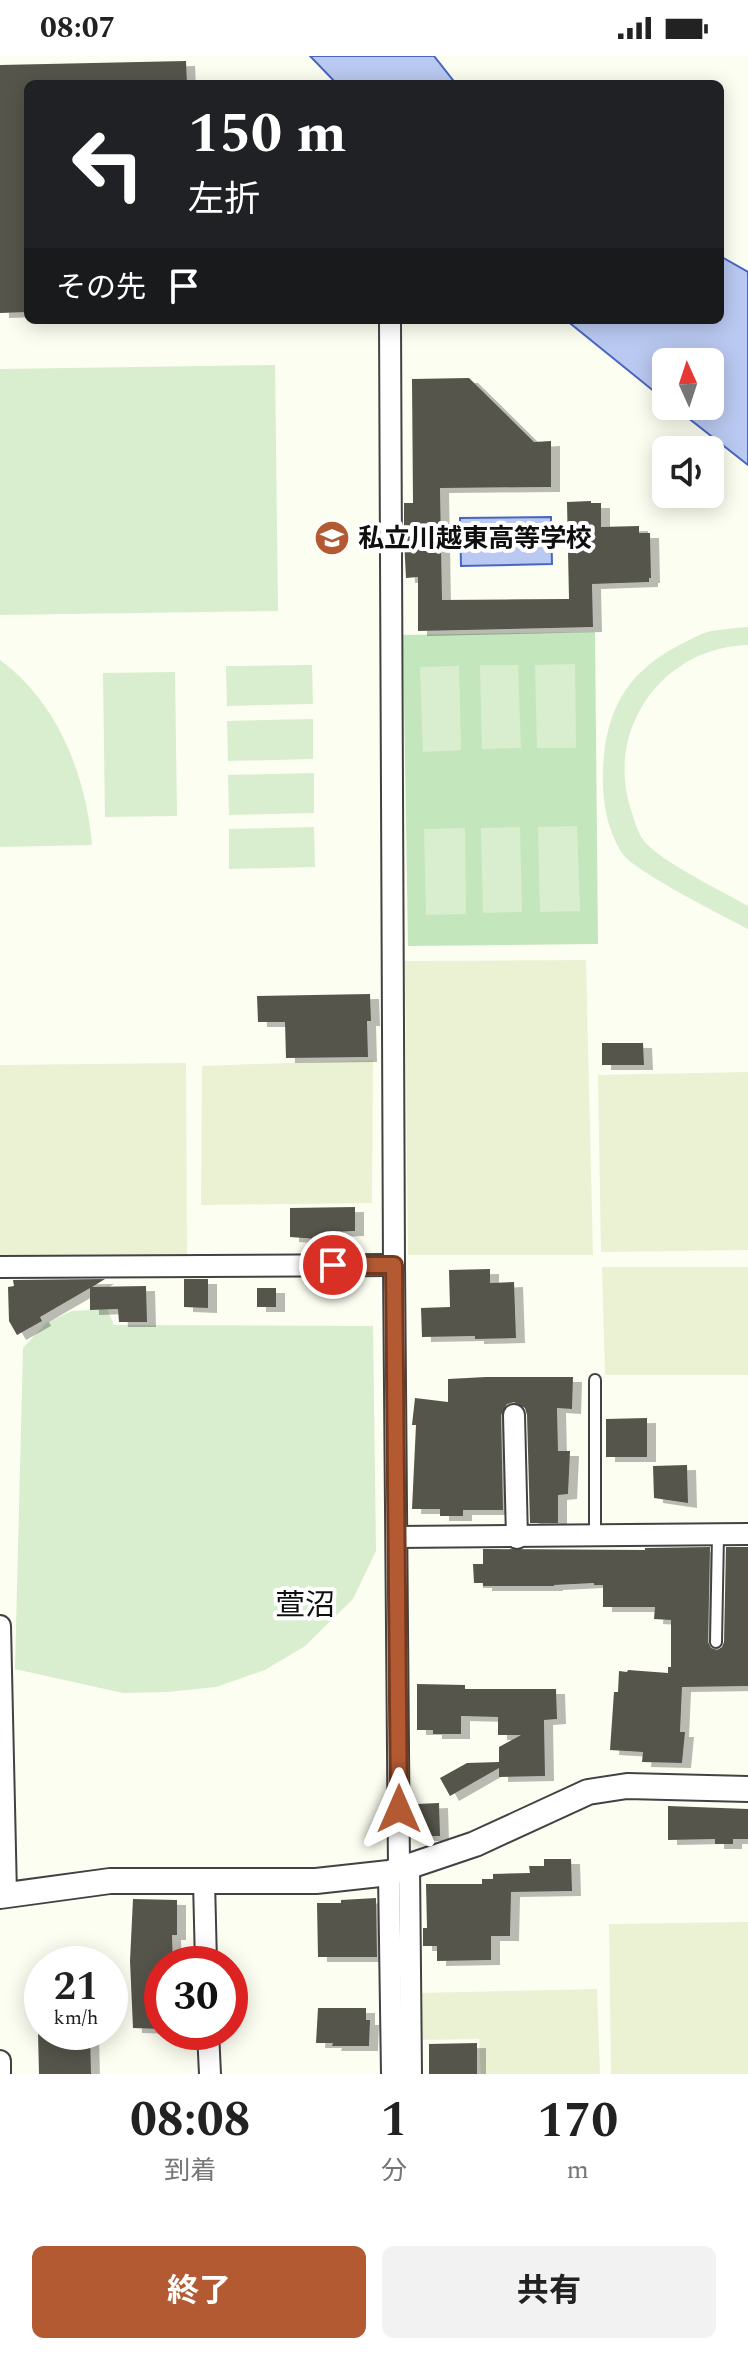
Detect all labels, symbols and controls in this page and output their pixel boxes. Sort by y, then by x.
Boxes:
text: 08:07 [40,5,115,51]
text: 150 m [188,92,347,177]
icon: left [56,112,160,216]
text: 左折 [188,173,260,228]
icon: arrive [162,264,206,308]
text: その先 [56,265,146,311]
north arrow [652,348,724,420]
map controls [652,348,724,508]
button: sound [652,436,724,508]
school or university icon: 私立川越東高等学校 [313,519,351,557]
place label: 私立川越東高等学校 [358,519,592,559]
pin [299,1231,367,1299]
icon: arrive [311,1243,355,1287]
district label: 萱沼 [275,1583,335,1629]
position arrow [357,1767,441,1851]
speed limit sign: 30 [144,1946,248,2050]
text: 21 [54,1957,98,2018]
text: km/h [54,2003,99,2033]
text: 08:08 [130,2084,251,2157]
text: 1 [380,2084,407,2157]
text: 170 [537,2085,618,2158]
text: m [566,2150,589,2190]
text: 到着 [164,2151,216,2191]
text: 分 [381,2151,407,2191]
button: 終了 [32,2246,366,2338]
button: 共有 [382,2246,716,2338]

